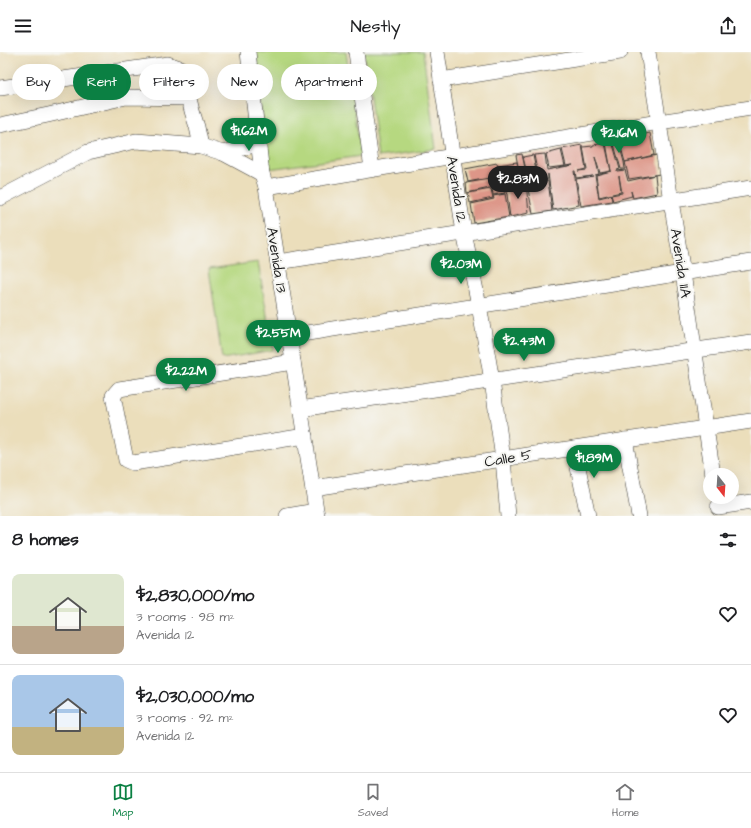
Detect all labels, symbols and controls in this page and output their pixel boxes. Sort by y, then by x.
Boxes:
text: Nestly [350,14,401,39]
icon: menu [12,15,34,37]
icon: share [717,15,739,37]
chip: Buy [12,64,65,100]
chip: Rent [73,64,131,100]
chip: Filters [139,64,209,100]
chip: New [217,64,273,100]
chip: Apartment [281,64,377,100]
pin: $1.62M [216,118,282,152]
pin: $2.16M [586,120,652,154]
text: $1.62M [230,122,268,140]
text: $2.16M [600,124,638,142]
street label: Avenida 12 [441,154,472,224]
pin: $2.83M [485,166,551,200]
text: $2.83M [497,170,539,188]
street label: Avenida 13 [261,226,292,295]
street label: Avenida 11A [665,227,696,300]
pin: $2.03M [428,251,494,285]
text: $2.03M [440,255,482,273]
pin: $2.55M [245,320,311,354]
text: $2.55M [255,324,301,342]
pin: $2.43M [491,328,557,362]
text: $2.43M [503,332,545,350]
pin: $2.22M [153,358,219,392]
text: $2.22M [165,362,207,380]
street label: Calle 5 [483,444,534,473]
pin: $1.89M [561,445,627,479]
text: $1.89M [575,449,613,467]
north arrow [703,468,739,504]
map controls [703,468,739,504]
text: 8 homes [12,528,79,552]
icon: filters [717,529,739,551]
text: $2,830,000/mo [136,584,254,608]
icon: home [44,590,92,638]
icon: heart [717,603,739,625]
text: 3 rooms · 98 m² [136,608,235,626]
text: Avenida 12 [136,626,194,644]
text: $2,030,000/mo [136,685,254,709]
icon: home [44,691,92,739]
icon: heart [717,704,739,726]
text: 3 rooms · 92 m² [136,709,234,727]
text: Avenida 12 [136,727,194,745]
tab: Map [112,781,134,820]
tab: Saved [358,781,388,820]
tab: Home [612,781,639,820]

